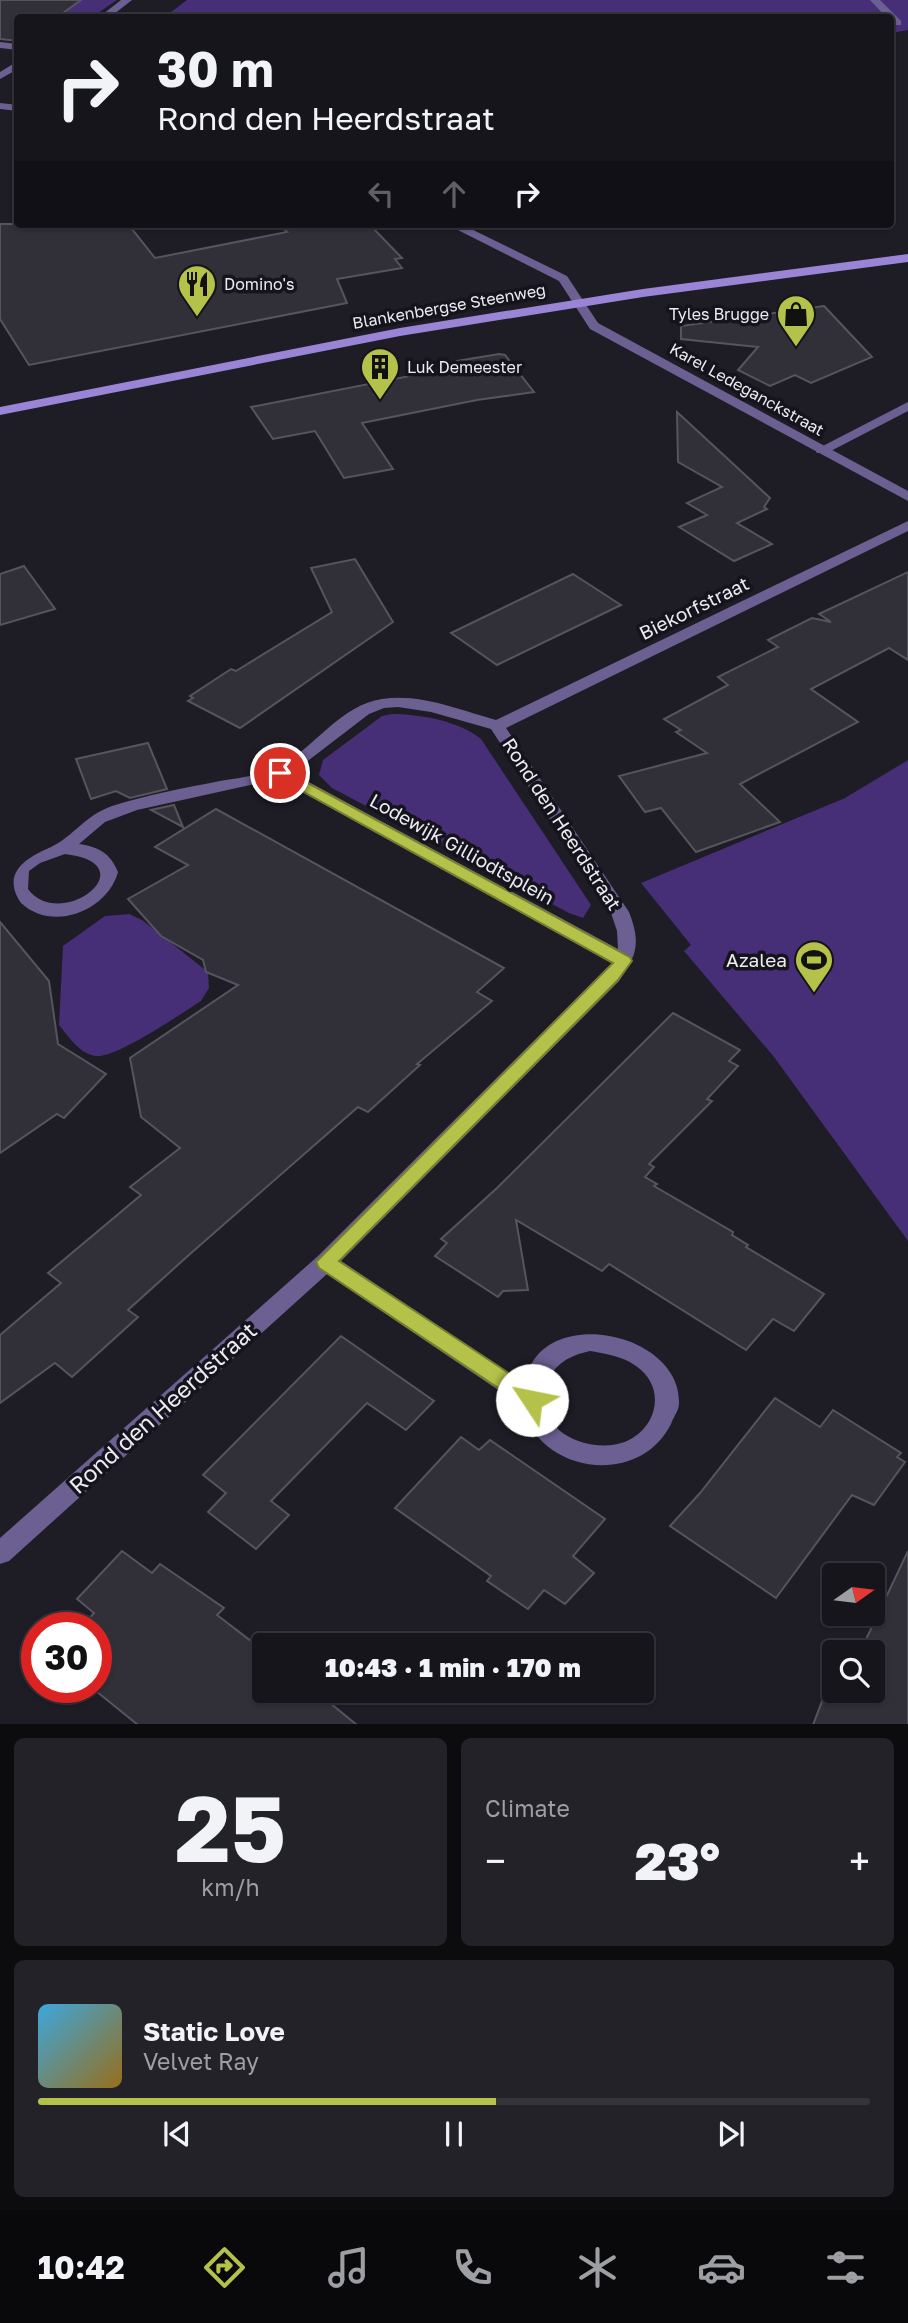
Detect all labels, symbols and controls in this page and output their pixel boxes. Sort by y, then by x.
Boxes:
text: 30 m [157,39,274,98]
icon: right [42,42,133,133]
text: Rond den Heerdstraat [157,99,495,137]
icon: left [362,175,400,213]
icon: ahead [435,175,473,213]
icon: right [508,175,546,213]
restaurant icon: Domino's [176,263,218,318]
place label: Domino's [224,274,295,294]
street label: Blankenbergse Steenweg [351,279,547,333]
shop icon: Tyles Brugge [775,293,817,348]
place label: Tyles Brugge [669,304,769,324]
street label: Karel Ledeganckstraat [666,338,828,440]
building icon: Luk Demeester [359,346,401,401]
place label: Luk Demeester [407,357,522,377]
street label: Biekorfstraat [635,571,752,644]
street label: Rond den Heerdstraat [498,733,627,914]
pin [250,743,310,803]
icon: arrive [261,754,299,792]
street label: Lodewijk Gilliodtsplein [366,788,559,909]
sports icon: Azalea [793,939,835,994]
place label: Azalea [726,948,787,971]
street label: Rond den Heerdstraat [63,1316,262,1499]
position arrow [495,1363,569,1437]
north arrow [822,1563,886,1626]
map controls [822,1563,885,1703]
speed limit sign: 30 [21,1612,112,1703]
button: search [822,1640,885,1703]
text: 10:43 · 1 min · 170 m [325,1652,581,1683]
text: 25 [175,1773,286,1882]
text: Climate [485,1794,570,1822]
text: 23° [635,1829,720,1891]
text: − [485,1838,506,1883]
text: + [849,1838,870,1883]
text: km/h [201,1873,260,1901]
text: Static Love [143,2016,285,2047]
text: Velvet Ray [143,2047,259,2075]
icon: previous [158,2115,196,2153]
icon: pause [435,2115,473,2153]
icon: next [712,2115,750,2153]
icon: directions [200,2243,249,2292]
icon: music [324,2243,373,2292]
icon: phone [448,2243,497,2292]
icon: climate [573,2243,622,2292]
icon: car [697,2243,746,2292]
icon: filters [821,2243,870,2292]
text: 10:42 [38,2248,125,2286]

